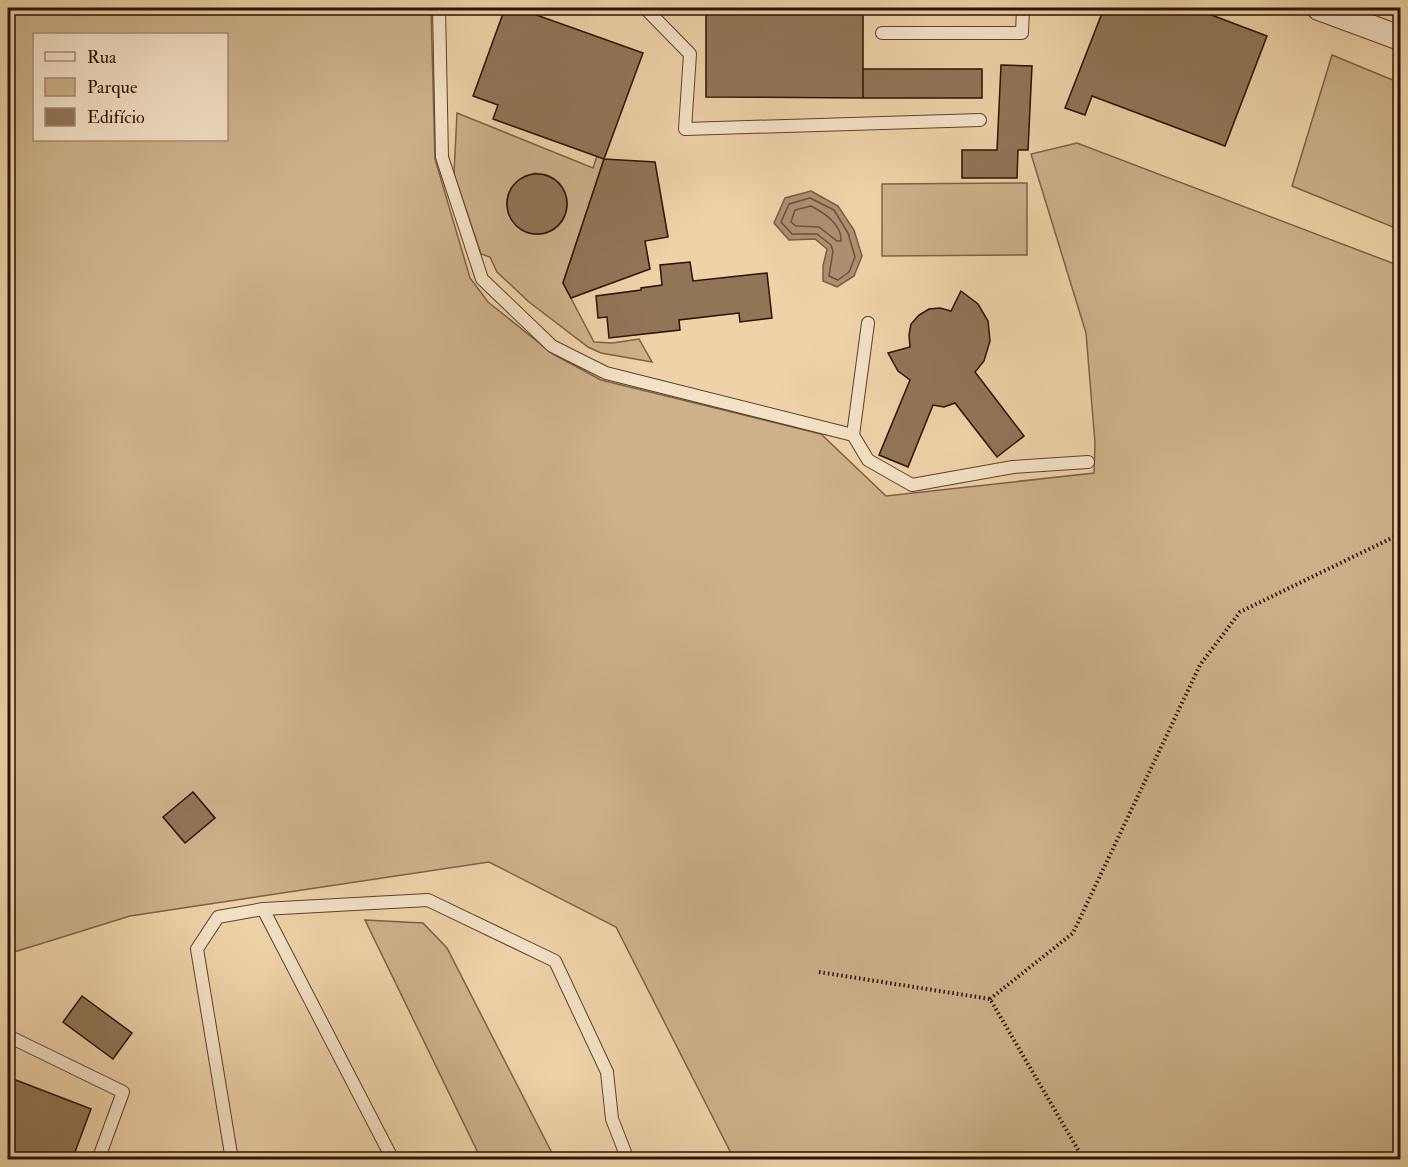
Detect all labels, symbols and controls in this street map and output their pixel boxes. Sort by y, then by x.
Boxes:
legend [33,33,228,141]
text: Rua [87,46,117,69]
text: Parque [87,76,138,99]
text: Edifício [87,106,145,129]

